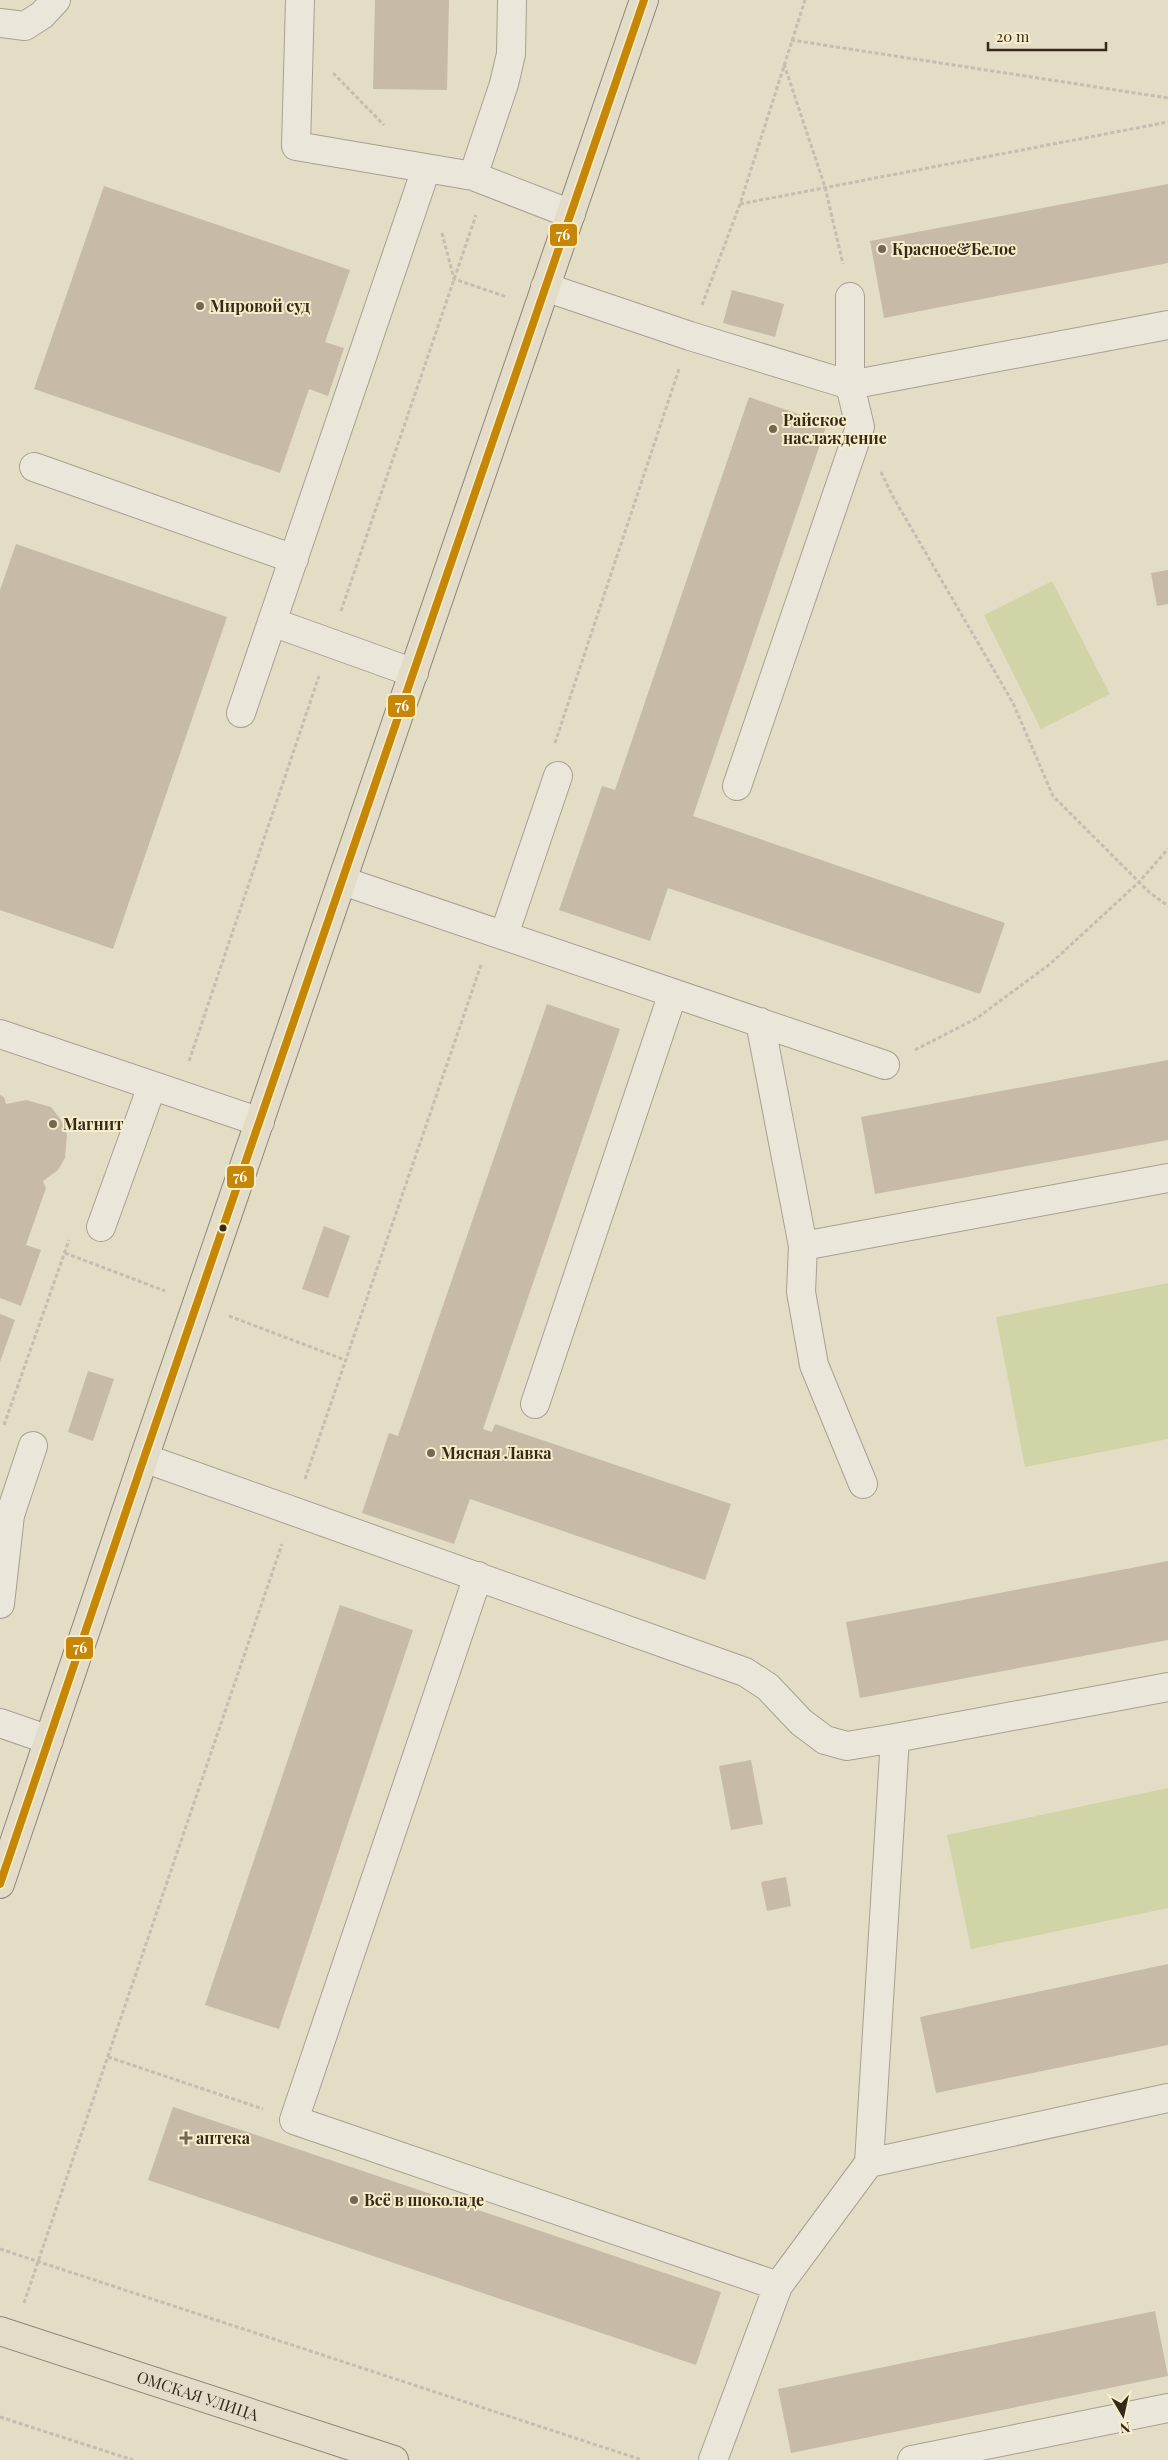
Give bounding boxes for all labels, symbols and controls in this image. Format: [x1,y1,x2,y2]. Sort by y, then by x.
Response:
scale bar [988,20,1106,52]
text: 20 m [996,26,1030,46]
line badge: 76 [549,223,578,247]
text: 76 [556,225,570,244]
place label: Красное&Белое [892,238,1016,259]
marker: Красное&Белое [876,243,888,255]
place label: Мировой суд [210,295,310,316]
marker: Мировой суд [194,300,206,312]
place label: Райское наслаждение [783,409,887,448]
marker: Райское наслаждение [767,423,779,435]
line badge: 76 [387,694,416,718]
text: 76 [395,696,409,715]
place label: Магнит [63,1113,124,1134]
marker: Магнит [47,1118,59,1130]
line badge: 76 [226,1165,255,1189]
text: 76 [233,1167,247,1186]
unlabelled marker [218,1223,228,1233]
place label: Мясная Лавка [441,1442,552,1463]
marker: Мясная Лавка [425,1447,437,1459]
line badge: 76 [65,1636,94,1660]
text: 76 [73,1638,87,1657]
place label: аптека [196,2127,251,2148]
marker: аптека [180,2132,192,2144]
place label: Всё в шоколаде [364,2189,484,2210]
marker: Всё в шоколаде [348,2194,360,2206]
street label: ОМСКАЯ УЛИЦА [134,2366,262,2425]
north arrow [1098,2390,1148,2440]
text: N [1119,2418,1132,2439]

